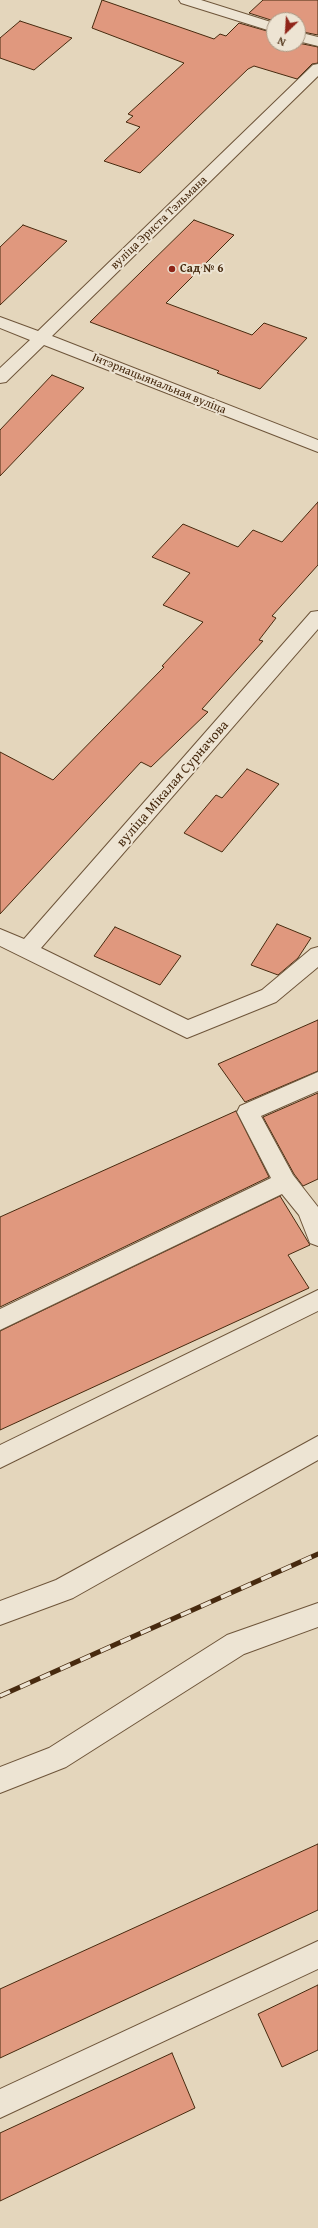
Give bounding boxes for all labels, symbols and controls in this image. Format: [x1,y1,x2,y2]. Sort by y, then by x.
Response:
north arrow [266,12,306,52]
text: N [275,33,288,51]
street label: вуліца Эрнста Тэльмана [108,173,210,273]
place label: Сад № 6 [180,262,224,276]
marker: Сад № 6 [167,264,177,274]
street label: Інтэрнацыянальная вуліца [90,350,228,418]
street label: вуліца Мікалая Сурначова [114,717,232,851]

